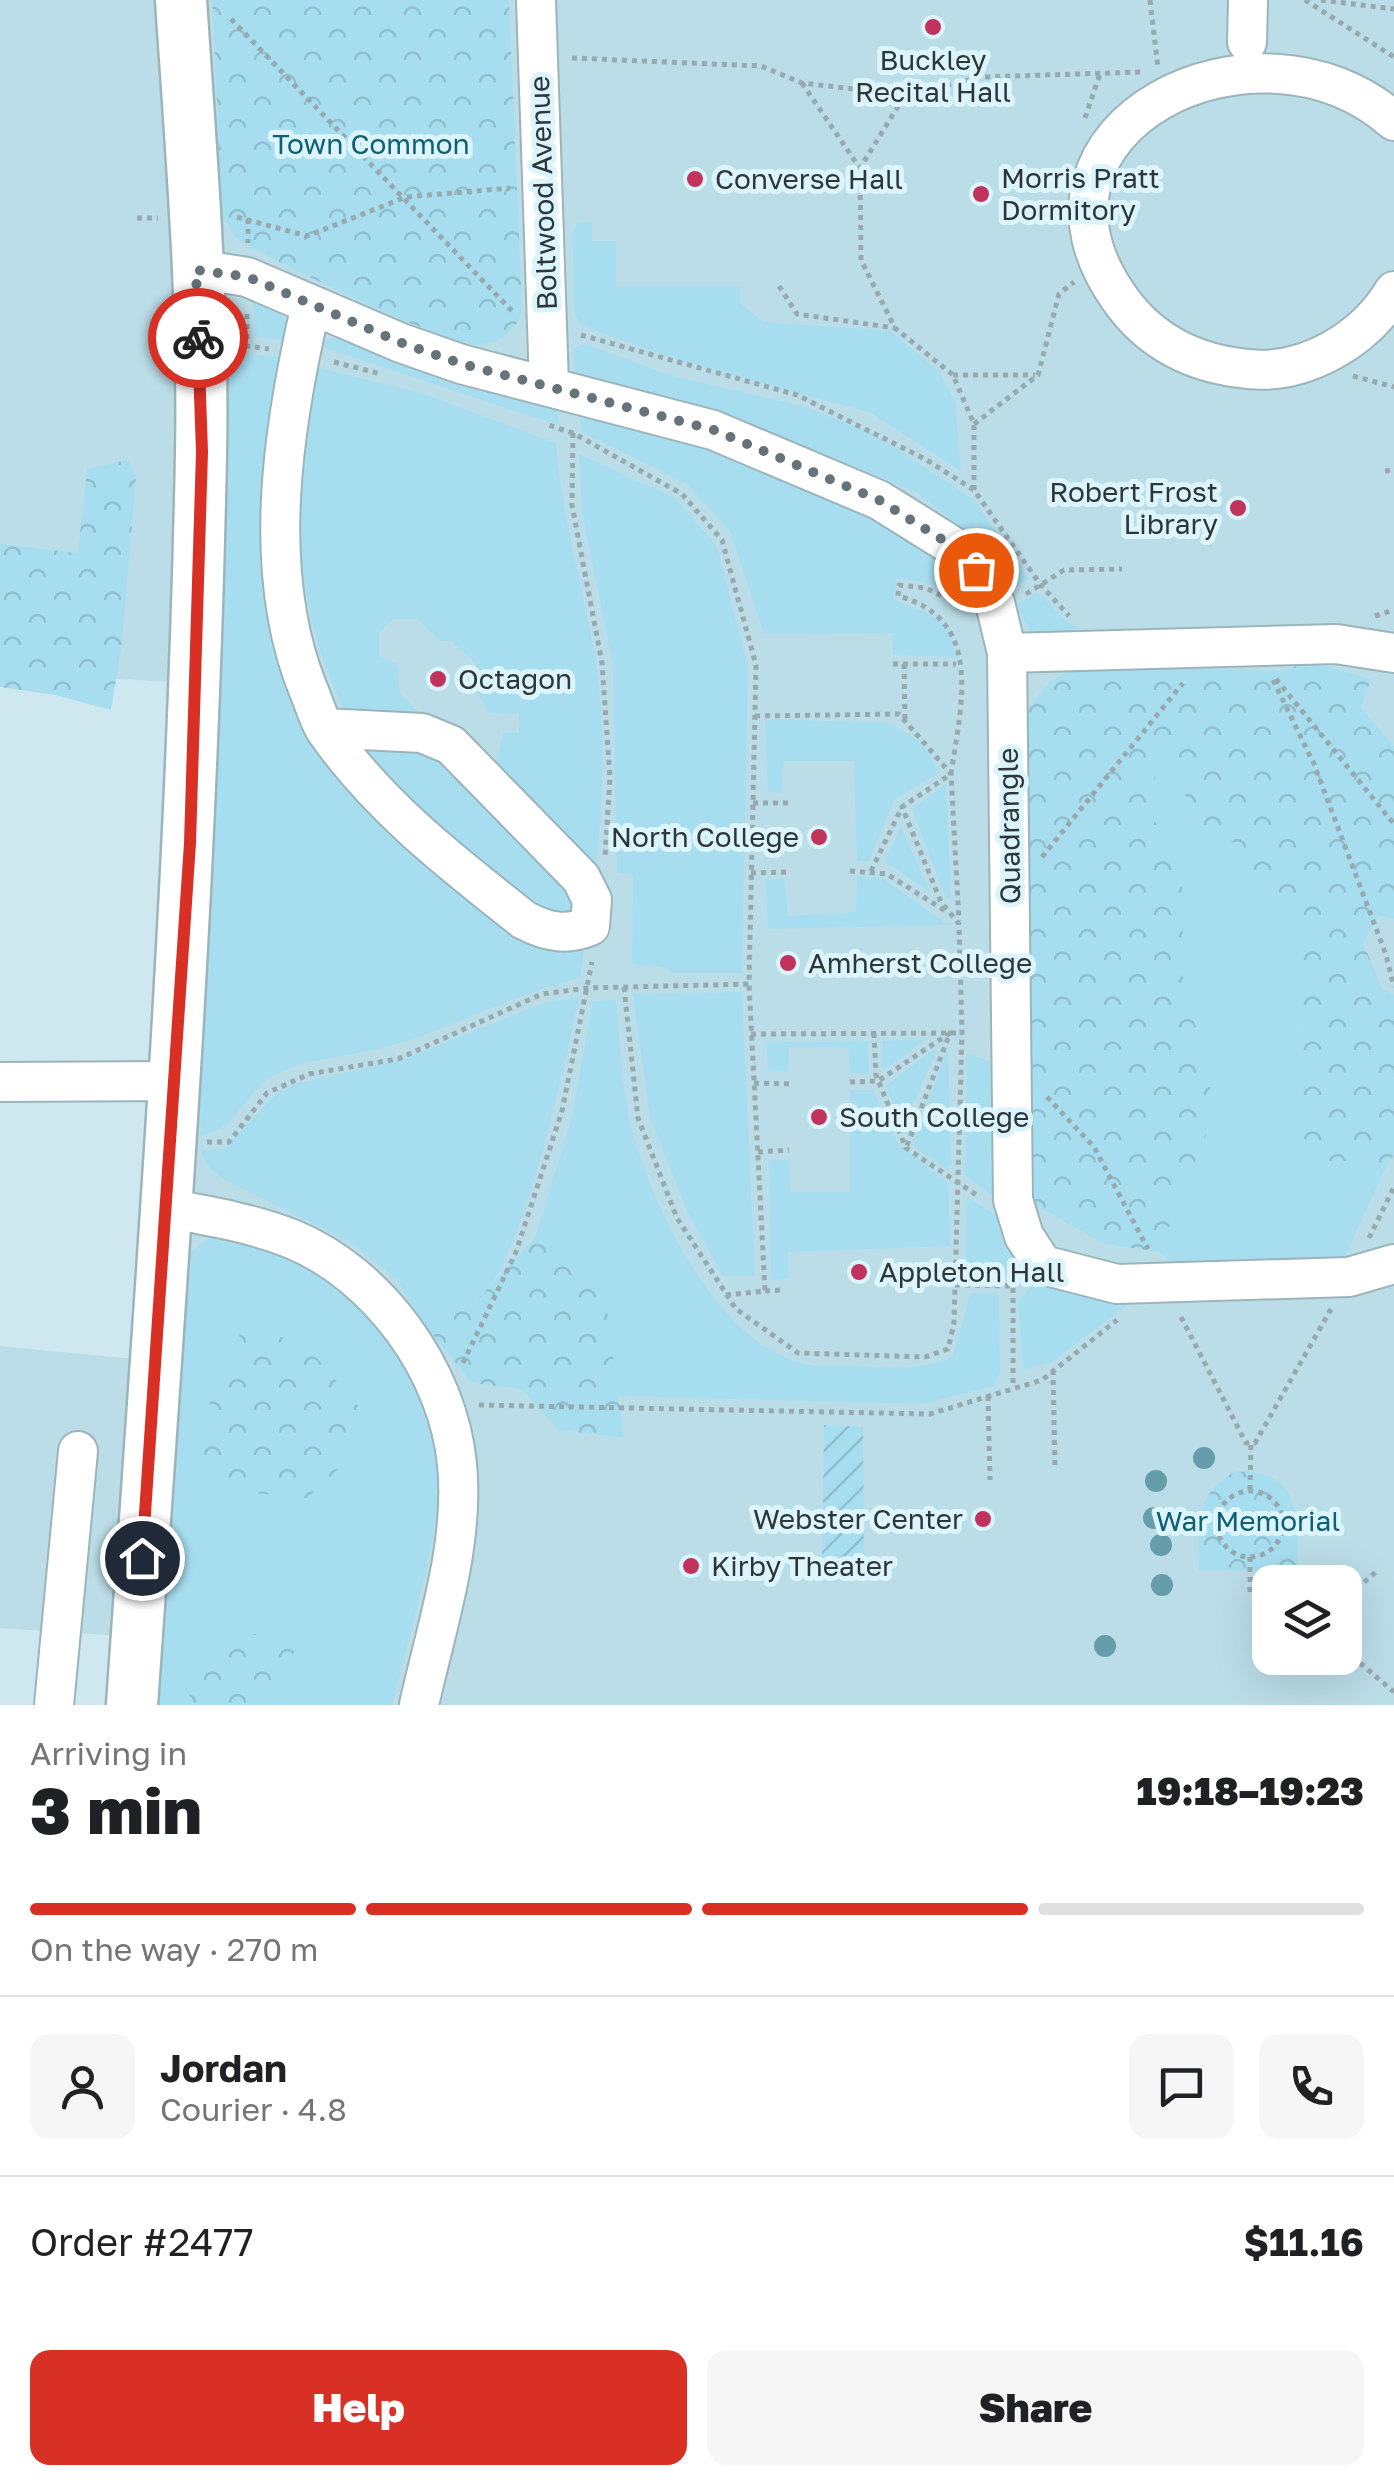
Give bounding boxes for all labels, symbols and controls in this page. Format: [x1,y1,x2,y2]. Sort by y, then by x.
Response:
marker: Buckley Recital Hall [922,16,944,38]
place label: Buckley Recital Hall [855,43,1011,108]
street label: Boltwood Avenue [522,75,563,311]
park label: Town Common [272,127,470,160]
place label: Morris Pratt Dormitory [1001,161,1160,226]
place label: Converse Hall [715,162,903,195]
marker: Converse Hall [684,168,706,190]
marker: Morris Pratt Dormitory [970,183,992,205]
courier [148,288,248,388]
icon: bike [171,311,226,366]
place label: Robert Frost Library [1049,475,1218,540]
marker: Robert Frost Library [1227,497,1249,519]
pin [934,528,1019,613]
icon: bag [949,543,1004,598]
place label: Octagon [458,662,572,695]
marker: Octagon [427,668,449,690]
street label: Quadrangle [991,747,1026,905]
place label: North College [611,820,799,853]
marker: North College [808,826,830,848]
place label: Amherst College [808,946,1032,979]
marker: Amherst College [777,952,799,974]
place label: South College [839,1100,1029,1133]
marker: South College [808,1106,830,1128]
place label: Appleton Hall [879,1255,1064,1288]
marker: Appleton Hall [848,1261,870,1283]
place label: Webster Center [753,1502,963,1535]
park label: War Memorial [1156,1504,1340,1537]
marker: Webster Center [972,1508,994,1530]
pin [100,1516,185,1601]
icon: home [115,1531,170,1586]
place label: Kirby Theater [711,1549,893,1582]
marker: Kirby Theater [680,1555,702,1577]
map controls [1252,1565,1362,1675]
button: layers [1252,1565,1362,1675]
text: Arriving in [30,1734,187,1772]
text: 19:18–19:23 [1137,1768,1364,1813]
text: 3 min [30,1770,202,1848]
text: On the way · 270 m [30,1930,318,1968]
button: person [30,2034,135,2139]
button: chat [1129,2034,1234,2139]
button: phone [1259,2034,1364,2139]
text: Jordan [160,2045,287,2090]
text: Courier · 4.8 [160,2090,347,2128]
text: Order #2477 [30,2219,254,2264]
text: $11.16 [1244,2219,1364,2264]
button: Help [30,2350,687,2465]
button: Share [707,2350,1364,2465]

